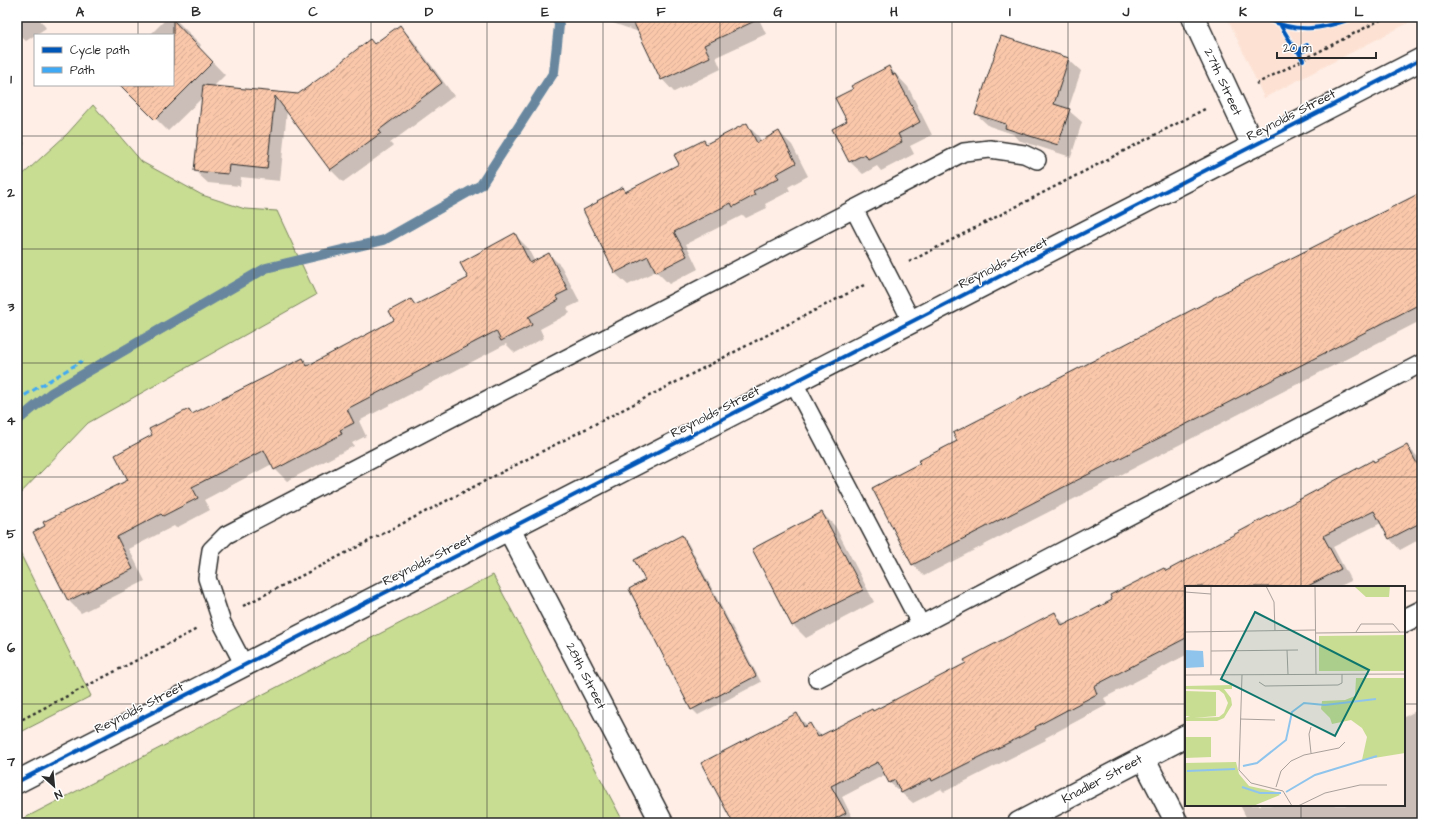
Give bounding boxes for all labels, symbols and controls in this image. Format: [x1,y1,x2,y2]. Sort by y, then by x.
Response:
text: A [76,3,85,21]
text: B [191,3,201,21]
text: C [308,3,318,21]
text: D [425,3,434,21]
text: E [541,3,549,21]
text: F [656,3,666,21]
text: G [773,3,783,21]
text: H [890,3,898,21]
text: I [1009,3,1011,21]
text: J [1122,3,1130,21]
text: K [1239,3,1247,21]
text: L [1354,3,1364,21]
legend [34,34,174,86]
scale bar [1277,34,1376,60]
text: 20 m [1283,40,1312,57]
text: Cycle path [70,42,129,60]
street label: 27th Street [1200,45,1247,119]
text: Path [70,62,95,79]
text: 1 [10,70,12,88]
street label: Reynolds Street [1243,84,1340,146]
text: 2 [6,184,15,202]
street label: Reynolds Street [955,232,1052,294]
text: 3 [7,298,15,316]
street label: Reynolds Street [667,381,764,443]
text: 4 [7,412,16,430]
text: 5 [6,525,16,543]
street label: Reynolds Street [379,529,476,591]
inset map [1185,586,1405,806]
text: 6 [7,639,16,657]
street label: 28th Street [561,639,611,713]
street label: Reynolds Street [91,677,188,739]
street label: Knadler Street [1058,750,1146,808]
text: 7 [6,753,16,771]
north arrow [34,766,74,806]
text: N [52,786,65,803]

